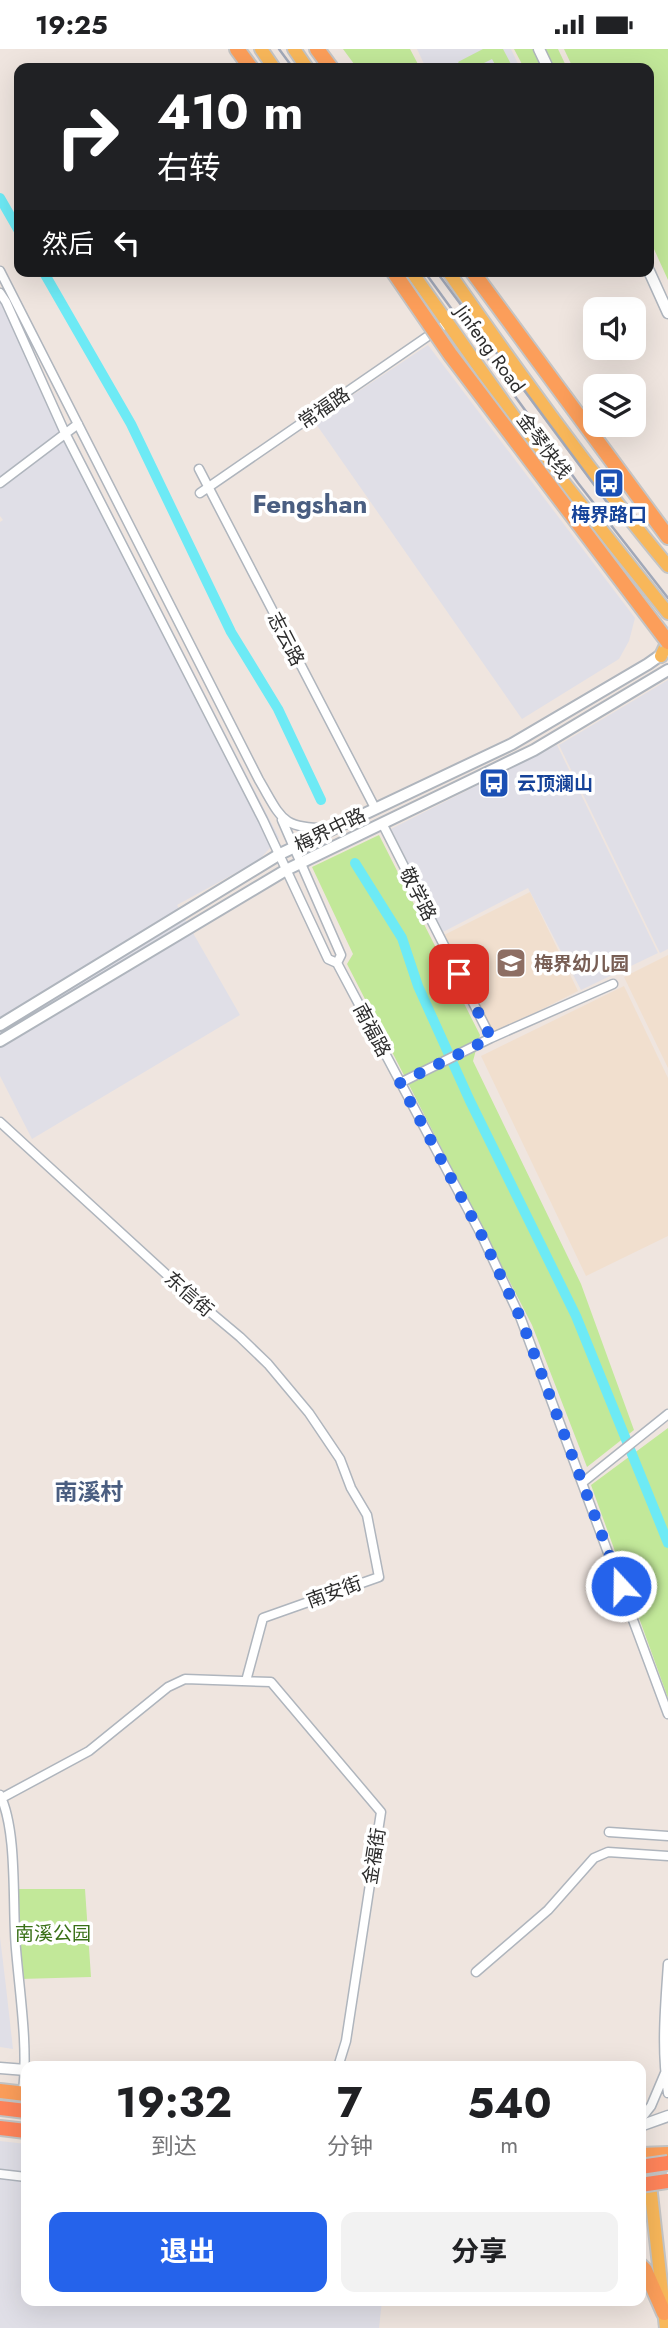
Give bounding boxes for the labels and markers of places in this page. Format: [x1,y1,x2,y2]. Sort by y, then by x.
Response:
bus stop icon: 梅界路口 [592,466,626,500]
place label: 梅界路口 [571,501,647,528]
bus stop icon: 云顶澜山 [477,766,511,800]
place label: 云顶澜山 [517,770,593,797]
pin [429,944,489,1004]
school or university icon: 梅界幼儿园 [494,946,528,980]
place label: 梅界幼儿园 [534,950,629,977]

